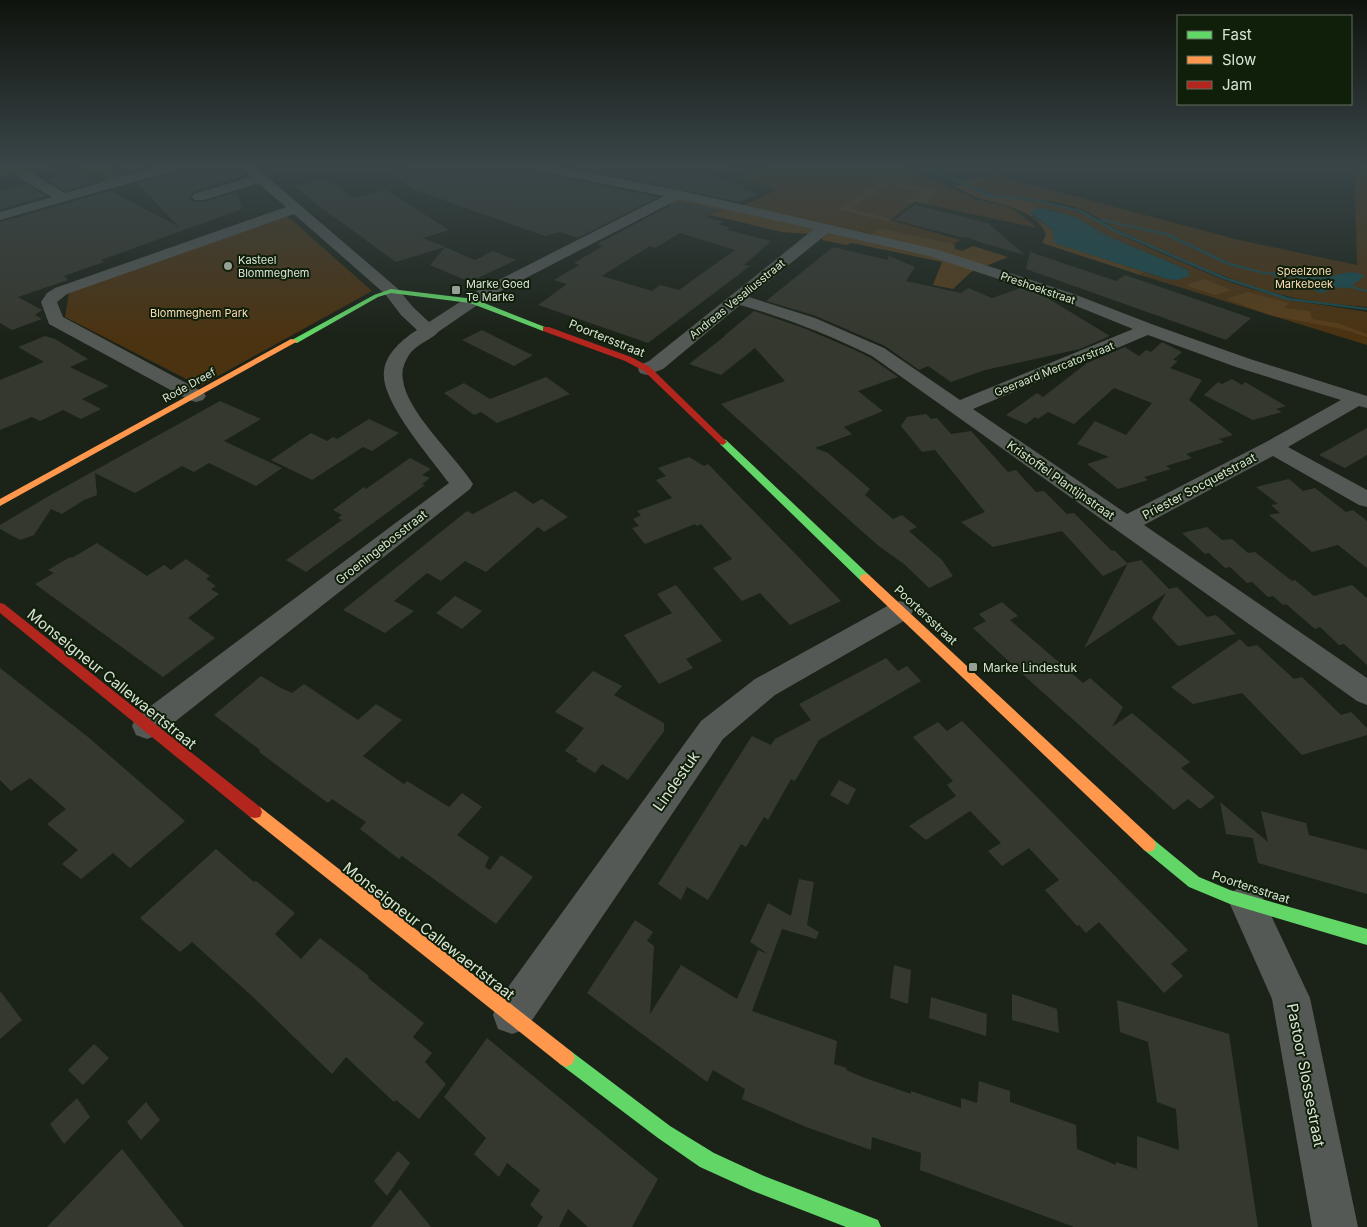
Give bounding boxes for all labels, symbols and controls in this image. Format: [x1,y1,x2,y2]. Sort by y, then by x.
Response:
legend [1177,15,1352,105]
text: Fast [1222,25,1252,44]
text: Slow [1222,50,1256,69]
text: Jam [1222,75,1252,94]
place label: Kasteel Blommeghem [238,253,309,280]
street label: Andreas Vesaliusstraat [686,256,788,342]
marker: Kasteel Blommeghem [222,260,234,272]
park label: Speelzone Markebeek [1275,264,1333,291]
street label: Preshoekstraat [999,269,1078,307]
place label: Marke Goed Te Marke [466,277,530,304]
marker: Marke Goed Te Marke [450,284,462,296]
park label: Blommeghem Park [150,306,248,320]
street label: Poortersstraat [567,316,647,360]
street label: Geeraard Mercatorstraat [992,338,1116,399]
street label: Rode Dreef [160,365,218,405]
street label: Kristoffel Plantijnstraat [1004,437,1118,523]
street label: Priester Socquetstraat [1140,450,1258,522]
street label: Groeningebosstraat [332,507,430,587]
street label: Poortersstraat [891,582,961,648]
street label: Monseigneur Callewaertstraat [23,605,201,753]
place label: Marke Lindestuk [983,660,1077,675]
marker: Marke Lindestuk [967,661,979,673]
street label: Lindestuk [648,747,704,815]
street label: Monseigneur Callewaertstraat [339,858,519,1004]
street label: Poortersstraat [1210,867,1292,907]
street label: Pastoor Slossestraat [1283,1002,1329,1148]

